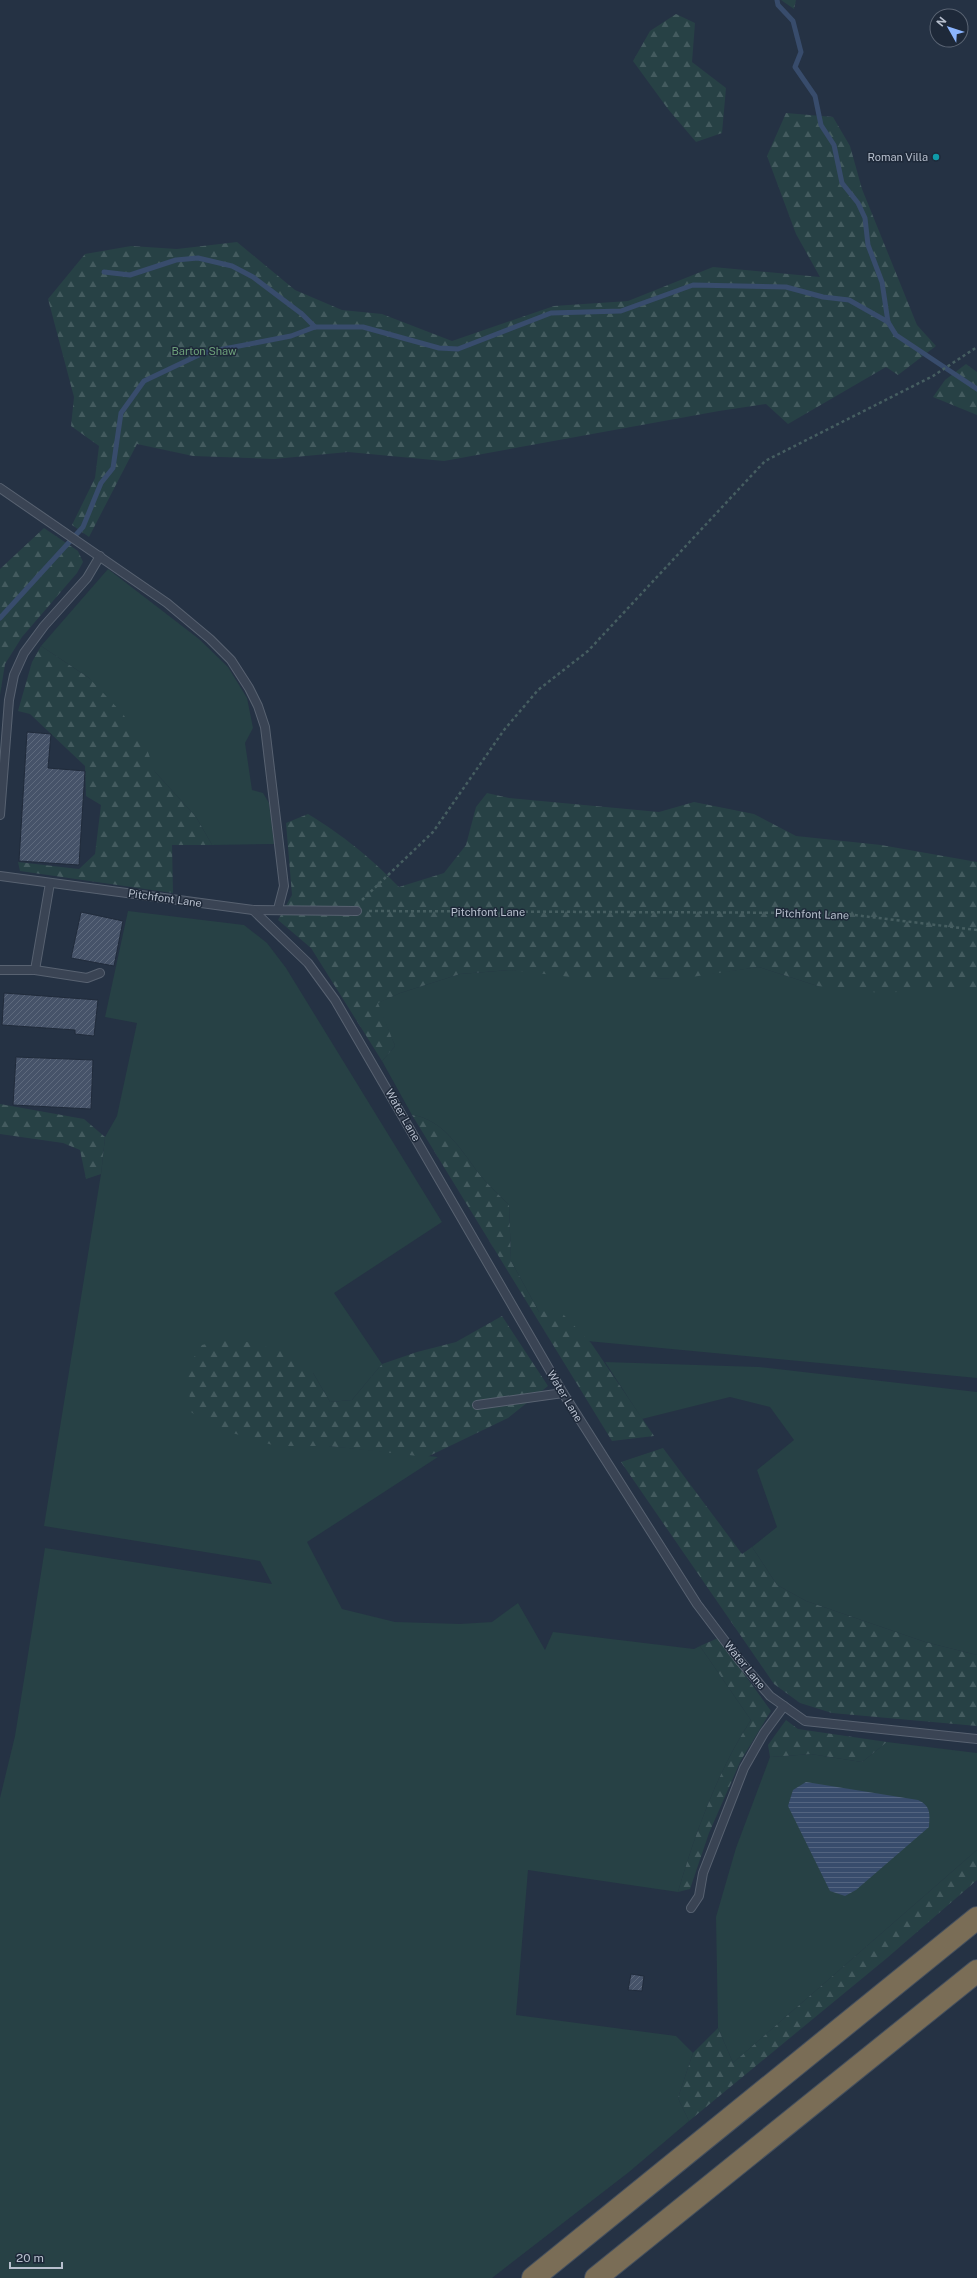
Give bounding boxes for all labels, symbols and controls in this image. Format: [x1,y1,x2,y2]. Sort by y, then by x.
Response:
north arrow [929,8,969,48]
text: N [934,15,949,29]
place label: Roman Villa [867,151,928,163]
marker: Roman Villa [931,152,941,162]
park label: Barton Shaw [171,345,237,357]
street label: Pitchfont Lane [127,887,203,909]
street label: Pitchfont Lane [451,906,525,918]
street label: Pitchfont Lane [775,907,849,921]
street label: Water Lane [383,1087,423,1143]
street label: Water Lane [545,1368,585,1424]
street label: Water Lane [722,1639,768,1691]
scale bar [10,2244,62,2270]
text: 20 m [16,2251,44,2265]

